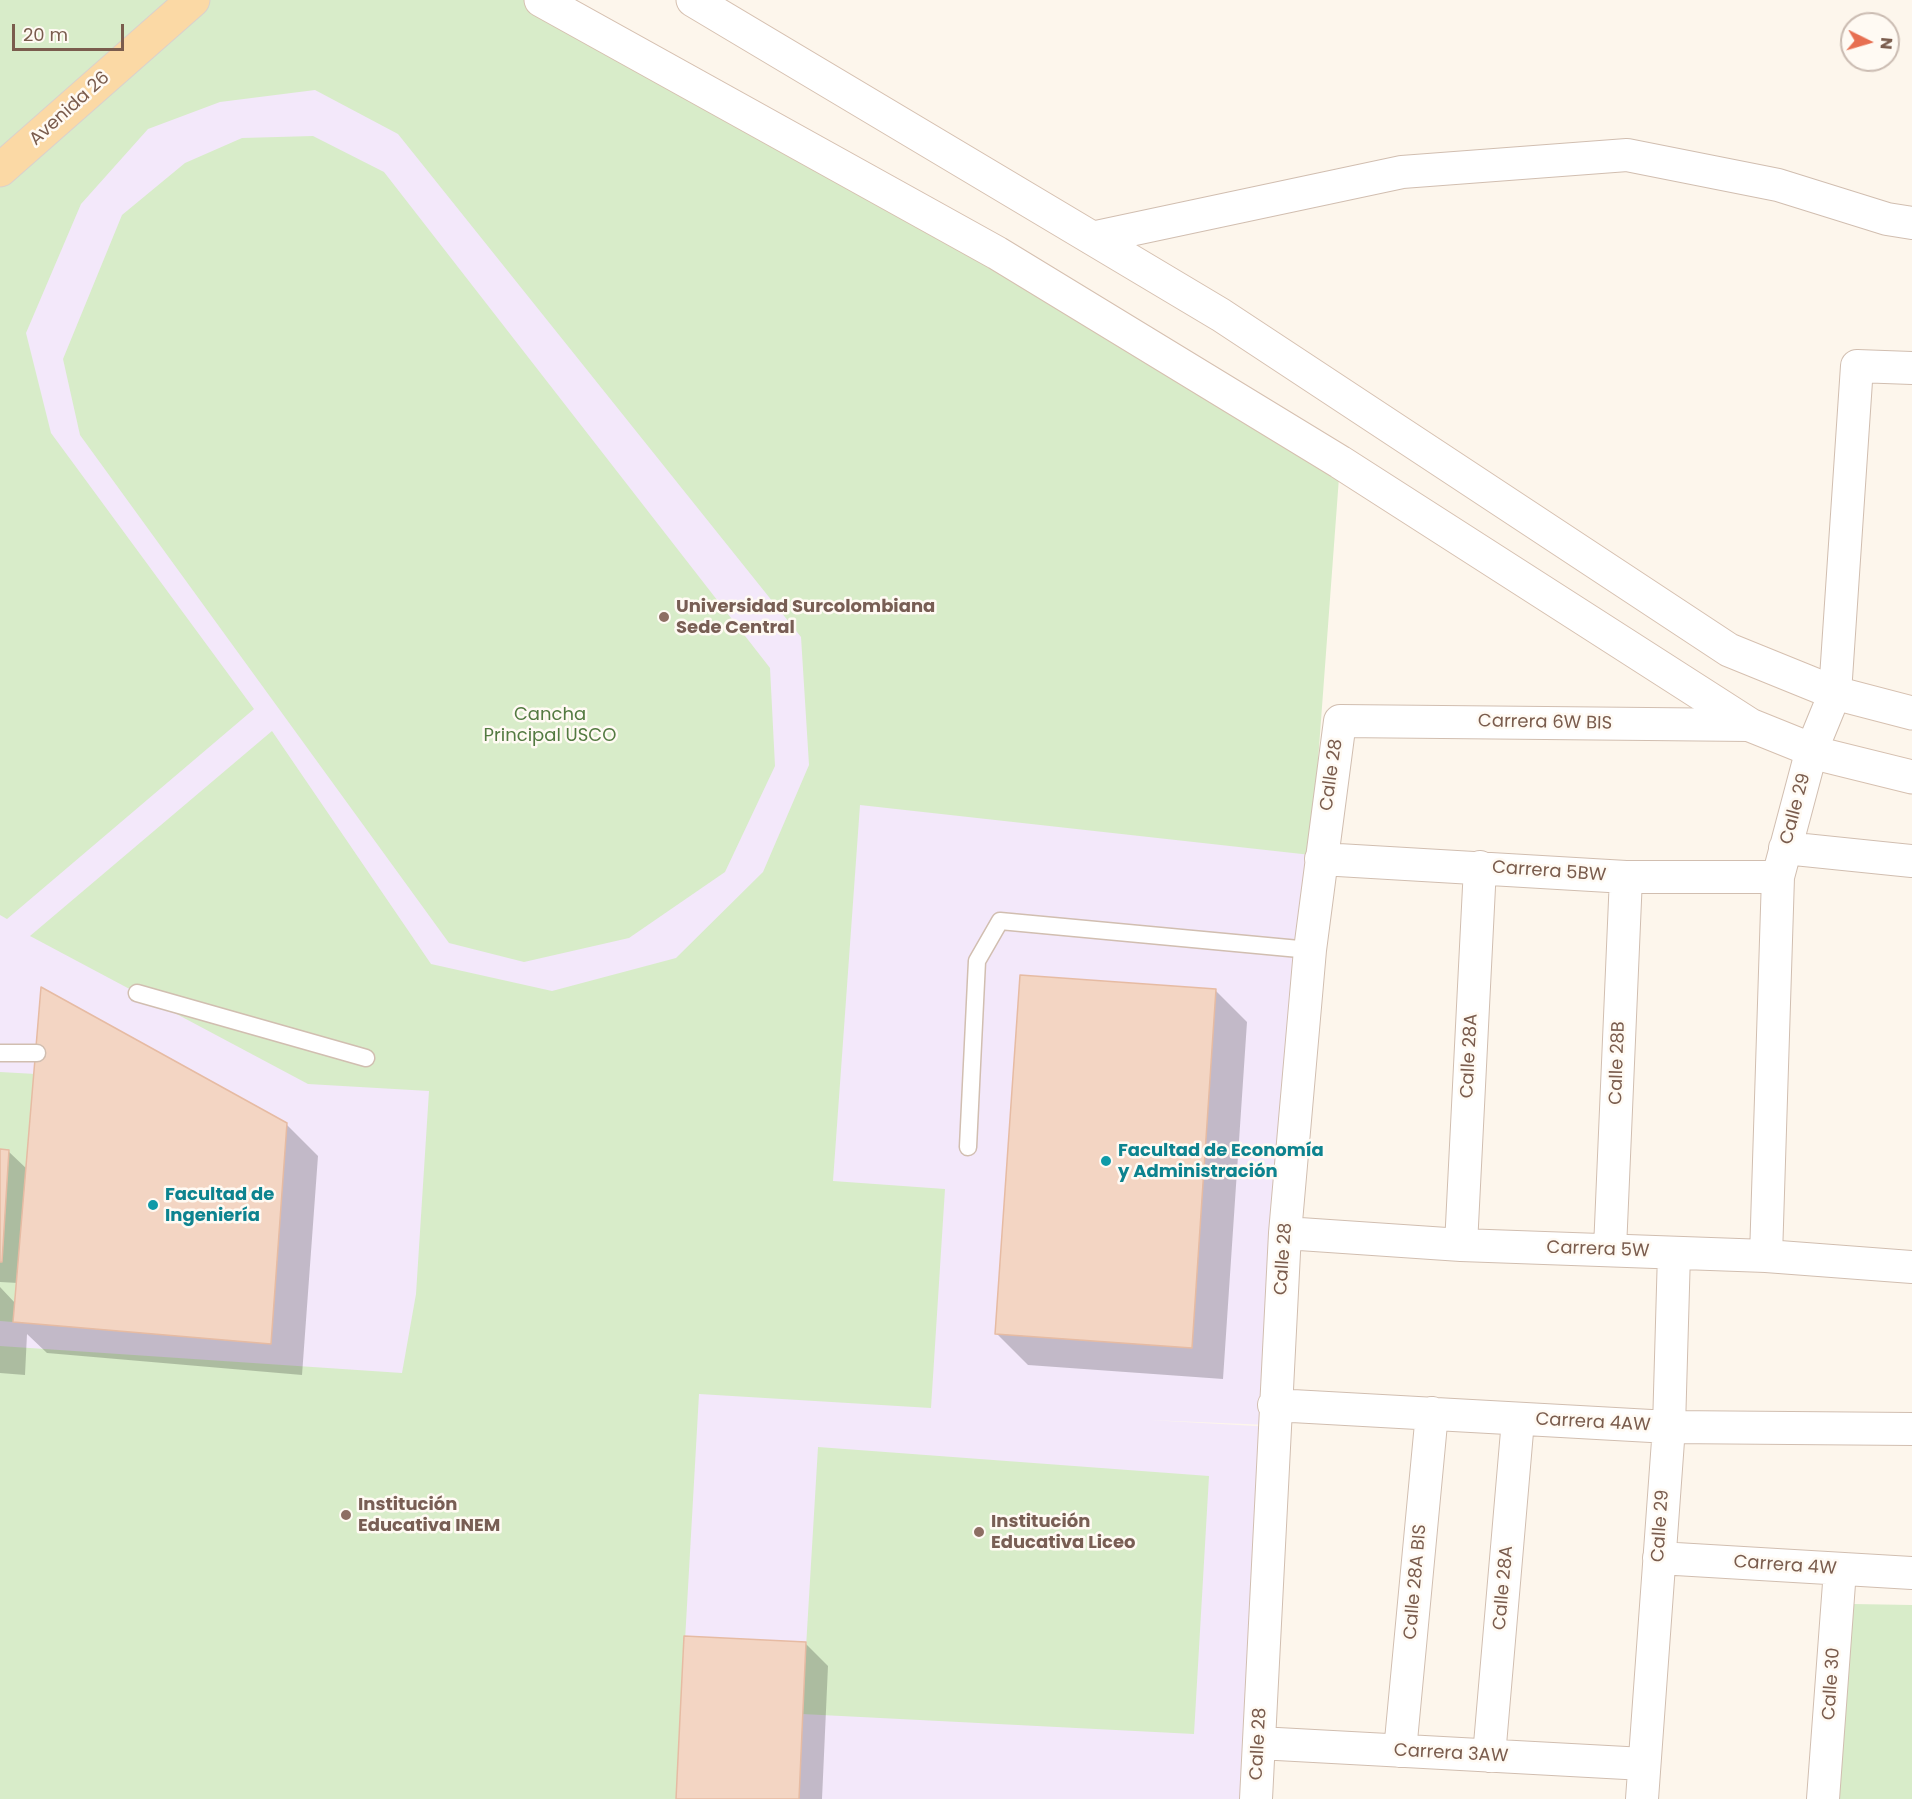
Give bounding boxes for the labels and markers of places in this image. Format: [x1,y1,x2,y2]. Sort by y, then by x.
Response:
place label: Universidad Surcolombiana Sede Central [676,596,935,638]
marker: Universidad Surcolombiana Sede Central [657,610,671,624]
place label: Facultad de Economía y Administración [1118,1140,1324,1182]
marker: Facultad de Economía y Administración [1099,1154,1113,1168]
place label: Facultad de Ingeniería [165,1184,274,1226]
marker: Facultad de Ingeniería [146,1198,160,1212]
place label: Institución Educativa INEM [358,1494,500,1537]
marker: Institución Educativa INEM [339,1508,353,1522]
place label: Institución Educativa Liceo [991,1511,1135,1553]
marker: Institución Educativa Liceo [972,1525,986,1539]

